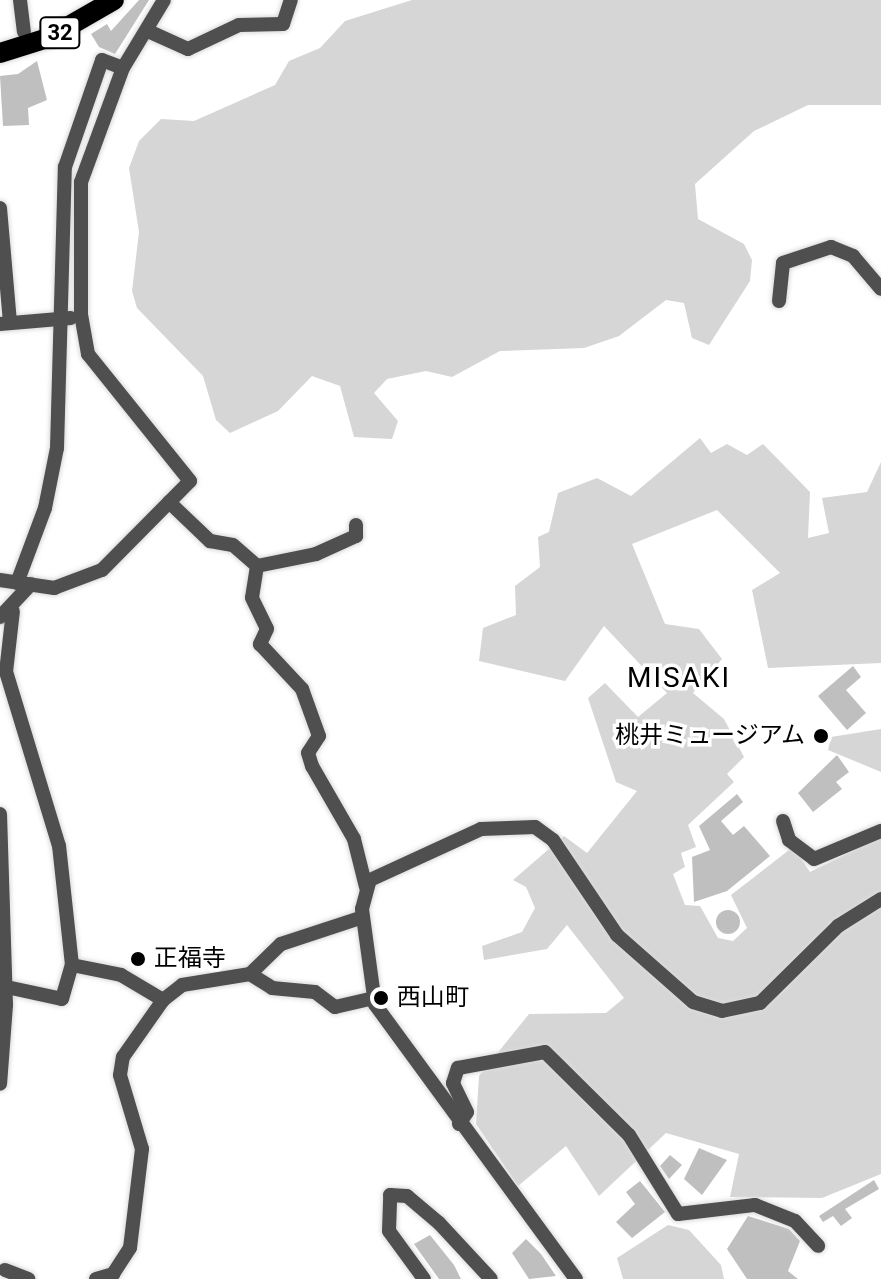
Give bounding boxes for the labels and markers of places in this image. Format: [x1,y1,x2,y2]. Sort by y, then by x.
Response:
place label: 桃井ミュージアム [613,722,805,750]
marker: 桃井ミュージアム [812,727,830,745]
place label: 正福寺 [154,945,226,973]
marker: 正福寺 [129,950,147,968]
place label: 西山町 [397,984,469,1012]
marker: 西山町 [372,989,390,1007]

